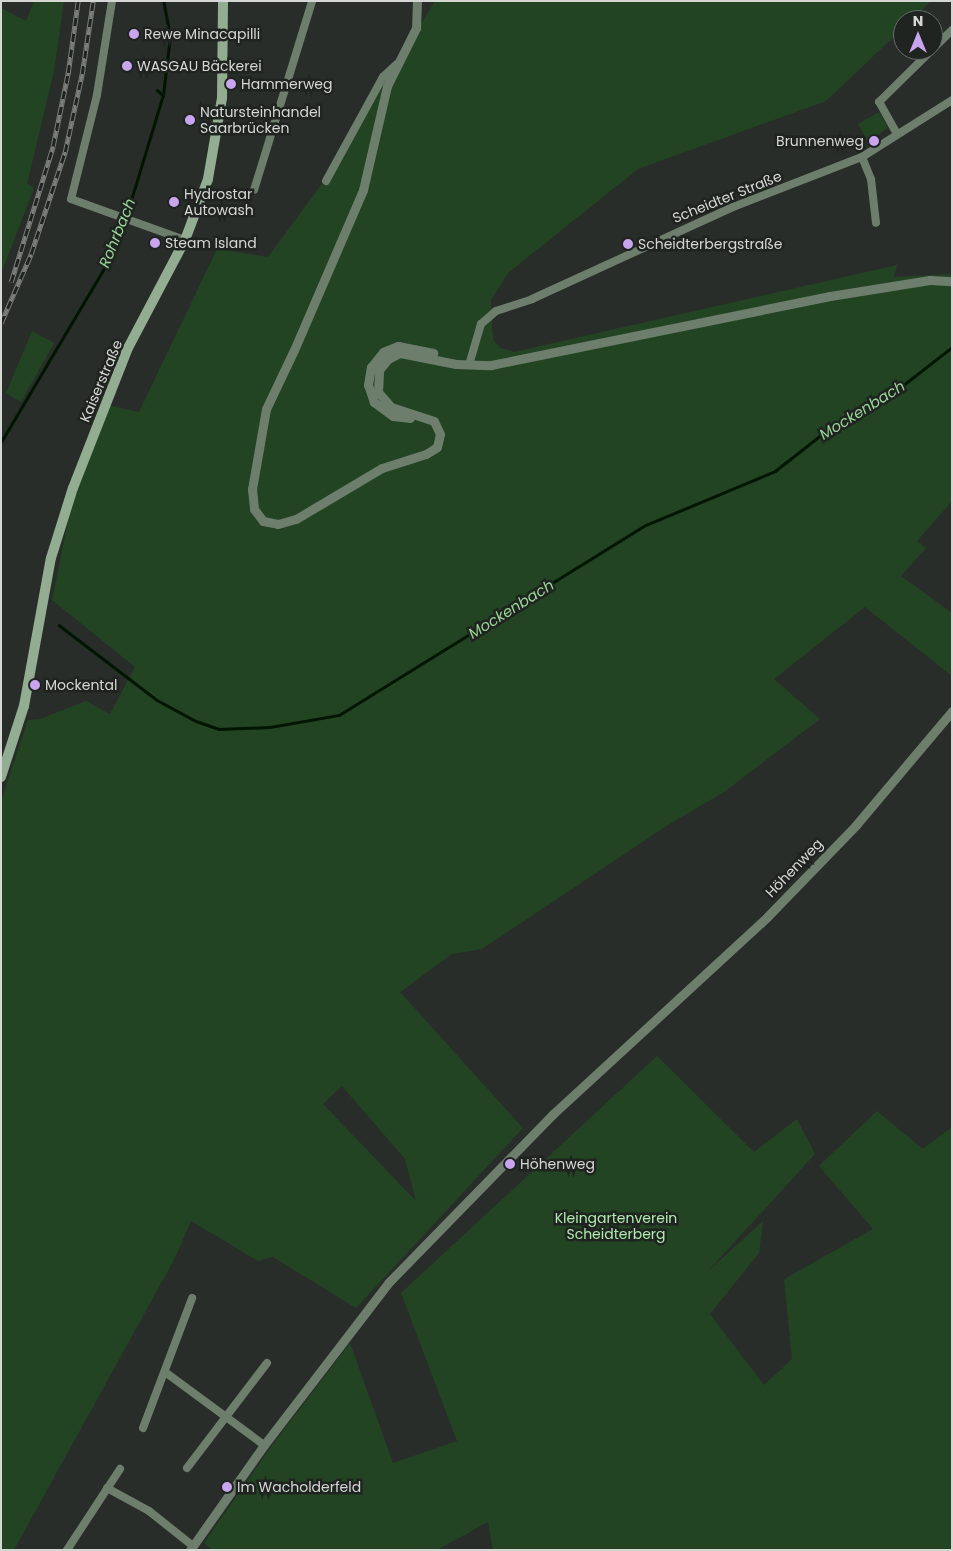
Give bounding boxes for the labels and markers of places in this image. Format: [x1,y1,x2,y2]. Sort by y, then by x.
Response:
place label: Rewe Minacapilli [144,26,260,42]
marker: Rewe Minacapilli [128,28,140,40]
place label: WASGAU Bäckerei [137,58,262,74]
marker: WASGAU Bäckerei [121,60,133,72]
place label: Hammerweg [241,76,333,92]
marker: Hammerweg [225,78,237,90]
place label: Natursteinhandel Saarbrücken [200,104,321,136]
marker: Natursteinhandel Saarbrücken [184,114,196,126]
place label: Brunnenweg [776,133,864,149]
marker: Brunnenweg [868,135,880,147]
place label: Hydrostar Autowash [184,186,254,218]
marker: Hydrostar Autowash [168,196,180,208]
place label: Steam Island [165,235,257,251]
place label: Scheidterbergstraße [638,236,782,252]
marker: Steam Island [149,237,161,249]
marker: Scheidterbergstraße [622,238,634,250]
place label: Mockental [45,677,117,693]
marker: Mockental [29,679,41,691]
place label: Höhenweg [520,1156,595,1172]
marker: Höhenweg [504,1158,516,1170]
place label: Im Wacholderfeld [237,1479,361,1495]
marker: Im Wacholderfeld [221,1481,233,1493]

